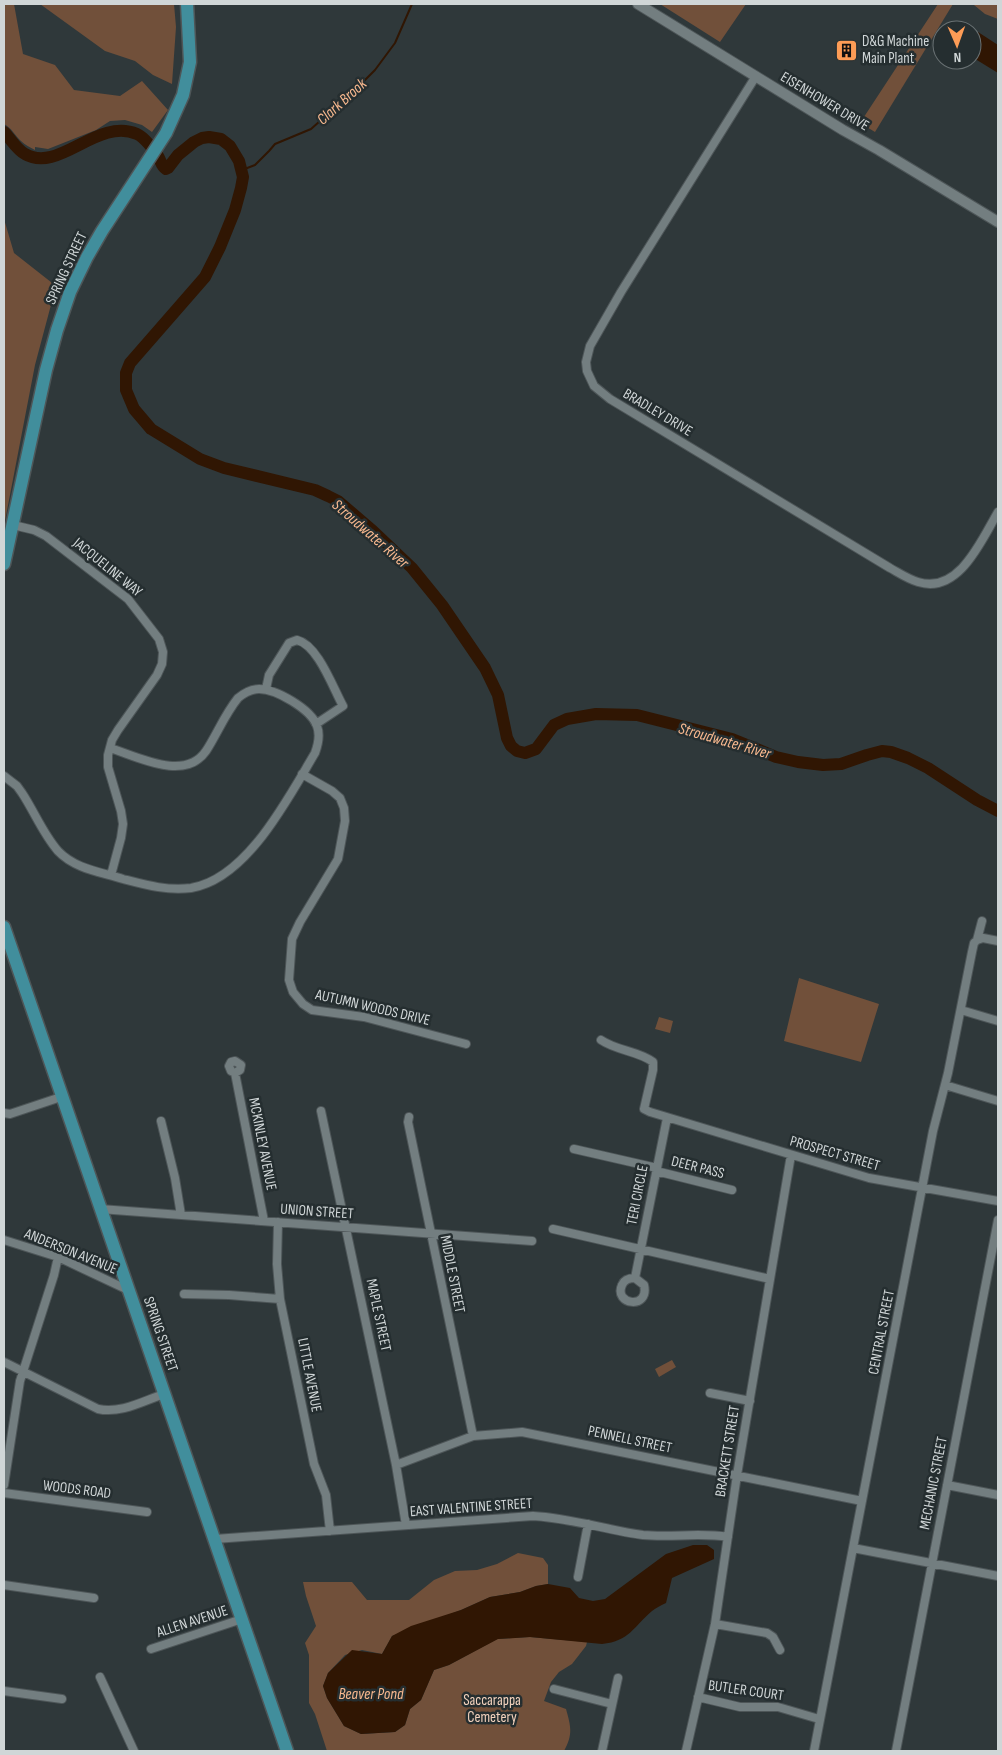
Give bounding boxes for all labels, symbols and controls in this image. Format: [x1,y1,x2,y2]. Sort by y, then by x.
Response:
north arrow [932,20,982,70]
place label: D&G Machine Main Plant [862,32,929,68]
building icon: D&G Machine Main Plant [834,38,858,62]
text: N [953,49,961,66]
street label: EISENHOWER DRIVE [777,68,872,135]
water label: Clark Brook [313,74,371,129]
street label: SPRING STREET [41,229,92,308]
street label: BRADLEY DRIVE [619,384,696,441]
water label: Stroudwater River [328,496,413,573]
street label: JACQUELINE WAY [68,533,147,602]
water label: Stroudwater River [676,719,773,764]
street label: AUTUMN WOODS DRIVE [313,985,432,1030]
street label: MCKINLEY AVENUE [244,1096,281,1192]
street label: PROSPECT STREET [788,1132,882,1175]
street label: DEER PASS [669,1152,726,1183]
street label: TERI CIRCLE [622,1163,653,1227]
street label: UNION STREET [280,1199,354,1224]
street label: ANDERSON AVENUE [21,1224,120,1279]
street label: MIDDLE STREET [436,1234,469,1314]
street label: MAPLE STREET [362,1277,395,1353]
street label: CENTRAL STREET [864,1288,899,1376]
street label: SPRING STREET [139,1294,182,1374]
street label: LITTLE AVENUE [293,1336,326,1414]
street label: BRACKETT STREET [711,1404,744,1498]
street label: PENNELL STREET [586,1421,674,1458]
street label: MECHANIC STREET [915,1435,952,1531]
street label: WOODS ROAD [42,1476,112,1503]
street label: EAST VALENTINE STREET [409,1494,533,1521]
street label: ALLEN AVENUE [153,1601,230,1642]
street label: BUTLER COURT [707,1676,785,1705]
water label: Beaver Pond [338,1685,404,1704]
park label: Saccarappa Cemetery [463,1691,521,1727]

